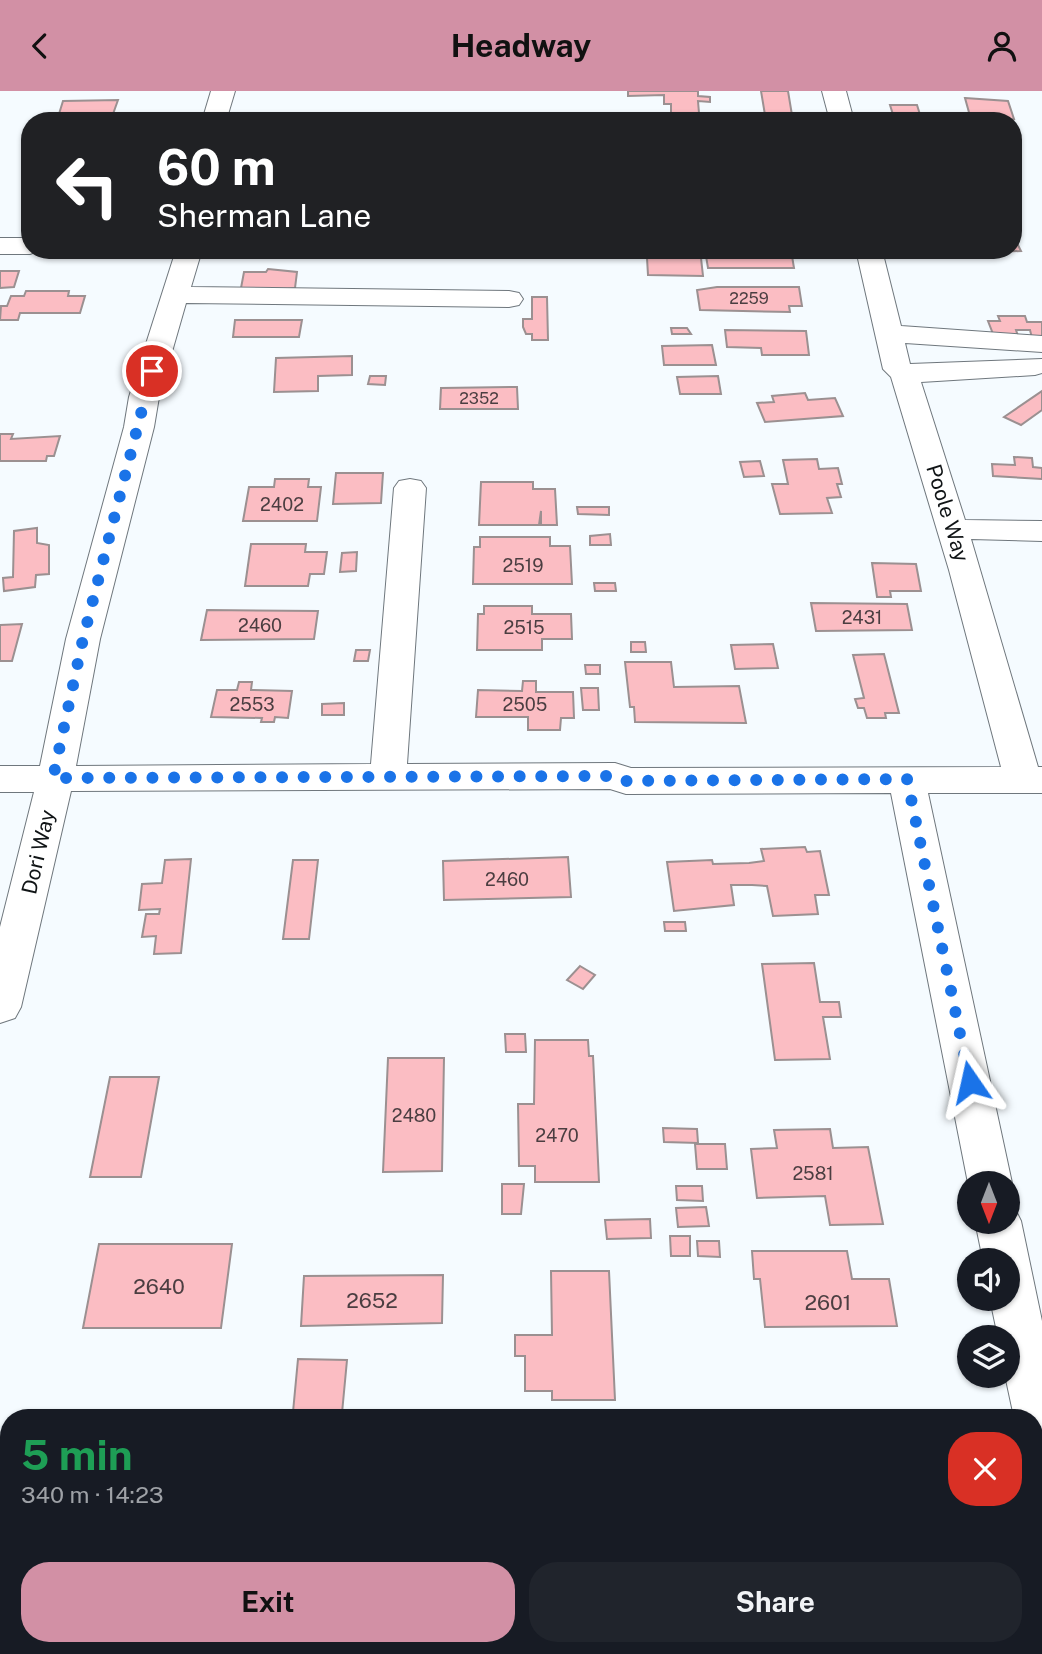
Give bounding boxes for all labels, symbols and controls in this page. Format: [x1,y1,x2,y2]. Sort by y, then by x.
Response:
icon: back [21,27,59,65]
text: Headway [451,27,591,64]
icon: person [983,27,1021,65]
text: 60 m [157,138,276,196]
icon: left [42,140,133,231]
text: Sherman Lane [157,197,371,234]
house number: 2259 [729,289,769,308]
pin [122,341,182,401]
icon: arrive [133,352,171,390]
house number: 2352 [459,389,499,408]
street label: Poole Way [921,461,975,565]
house number: 2402 [260,494,304,515]
house number: 2519 [503,555,543,576]
house number: 2431 [842,607,882,628]
house number: 2460 [238,615,282,636]
house number: 2515 [503,617,545,638]
house number: 2553 [229,694,275,715]
house number: 2505 [503,694,547,715]
street label: Dori Way [16,807,60,897]
house number: 2460 [485,869,529,890]
position arrow [933,1045,1007,1119]
house number: 2480 [392,1105,436,1126]
house number: 2470 [535,1125,579,1146]
house number: 2581 [792,1163,834,1184]
north arrow [957,1171,1020,1234]
map controls [957,1171,1020,1388]
button: sound [957,1248,1020,1311]
house number: 2640 [133,1274,185,1299]
house number: 2652 [346,1288,398,1313]
house number: 2601 [805,1290,851,1315]
button: layers [957,1325,1020,1388]
text: 5 min [21,1430,133,1479]
button: close [948,1432,1022,1506]
text: 340 m · 14:23 [21,1481,163,1508]
button: Exit [21,1562,515,1642]
button: Share [529,1562,1022,1642]

